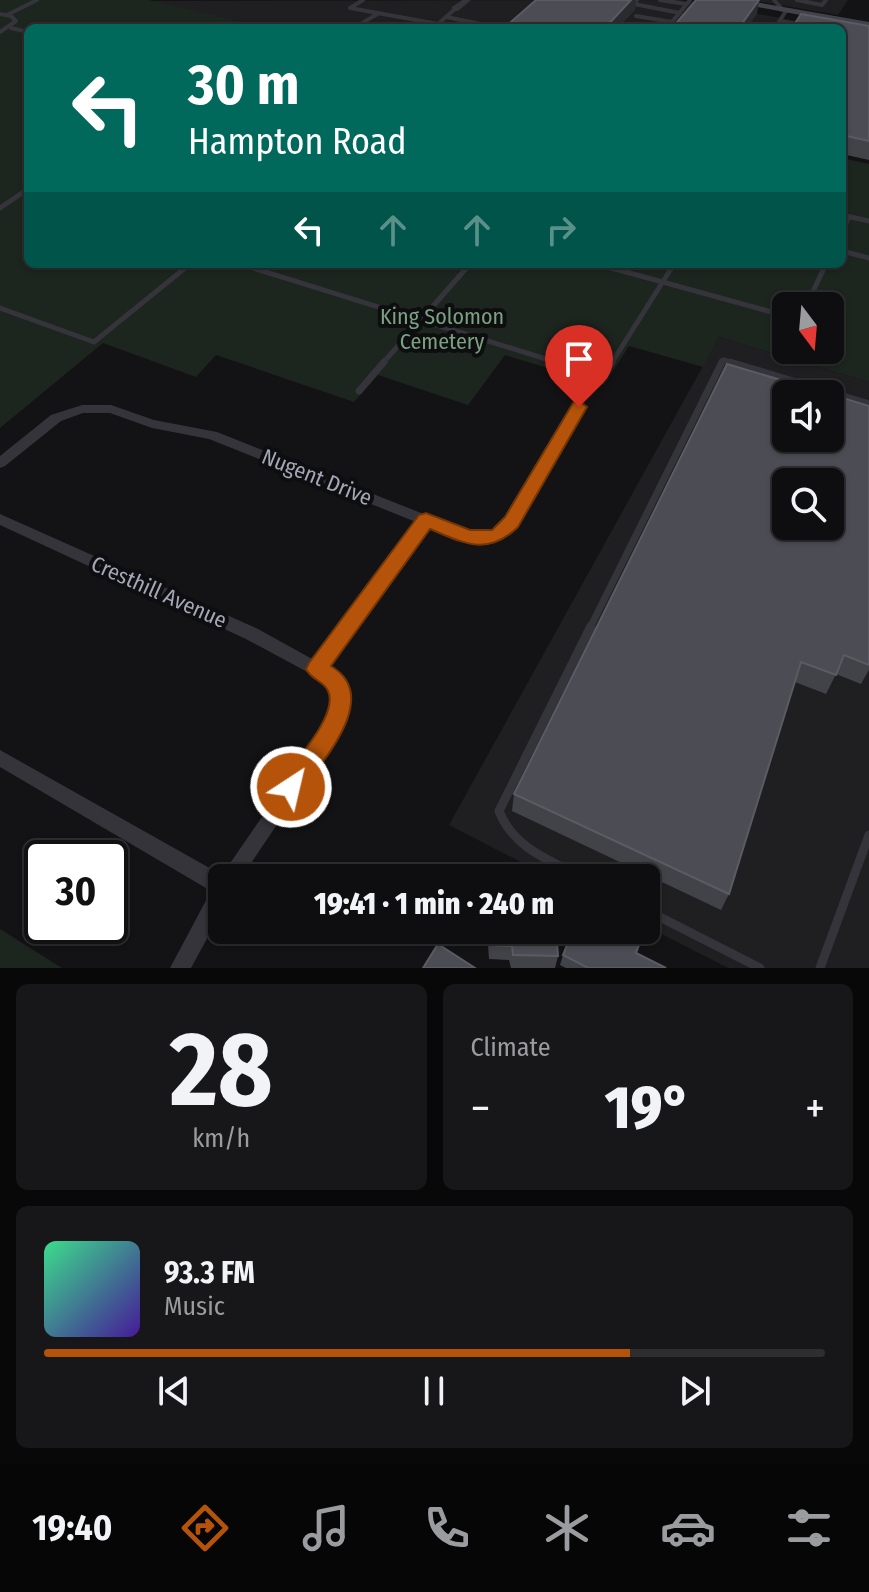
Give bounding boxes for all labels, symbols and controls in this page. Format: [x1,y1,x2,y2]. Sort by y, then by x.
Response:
text: 30 m [188,52,299,119]
icon: left [56,56,160,160]
text: Hampton Road [188,120,407,164]
icon: left [287,208,331,252]
icon: ahead [371,208,415,252]
icon: ahead [455,208,499,252]
icon: right [539,208,583,252]
north arrow [772,292,844,364]
map controls [772,292,844,540]
park label: King Solomon Cemetery [380,303,504,355]
pin [545,325,613,407]
icon: arrive [557,337,601,381]
button: sound [772,380,844,452]
street label: Nugent Drive [258,443,376,511]
button: search [772,468,844,540]
street label: Cresthill Avenue [87,550,231,634]
position arrow [249,745,333,829]
speed limit sign: 30 [24,840,128,944]
text: 19:41 · 1 min · 240 m [314,886,554,922]
text: 28 [170,1008,273,1133]
text: Climate [471,1032,551,1063]
text: 19° [605,1072,691,1144]
text: − [471,1082,490,1135]
text: + [805,1082,825,1135]
text: km/h [192,1123,250,1154]
text: 93.3 FM [164,1255,255,1291]
text: Music [164,1291,225,1322]
icon: previous [152,1369,196,1413]
icon: pause [412,1369,456,1413]
icon: next [673,1369,717,1413]
icon: directions [177,1500,233,1556]
icon: music [298,1500,354,1556]
icon: phone [419,1500,475,1556]
icon: climate [539,1500,595,1556]
icon: car [660,1500,716,1556]
icon: filters [781,1500,837,1556]
text: 19:40 [32,1506,112,1550]

